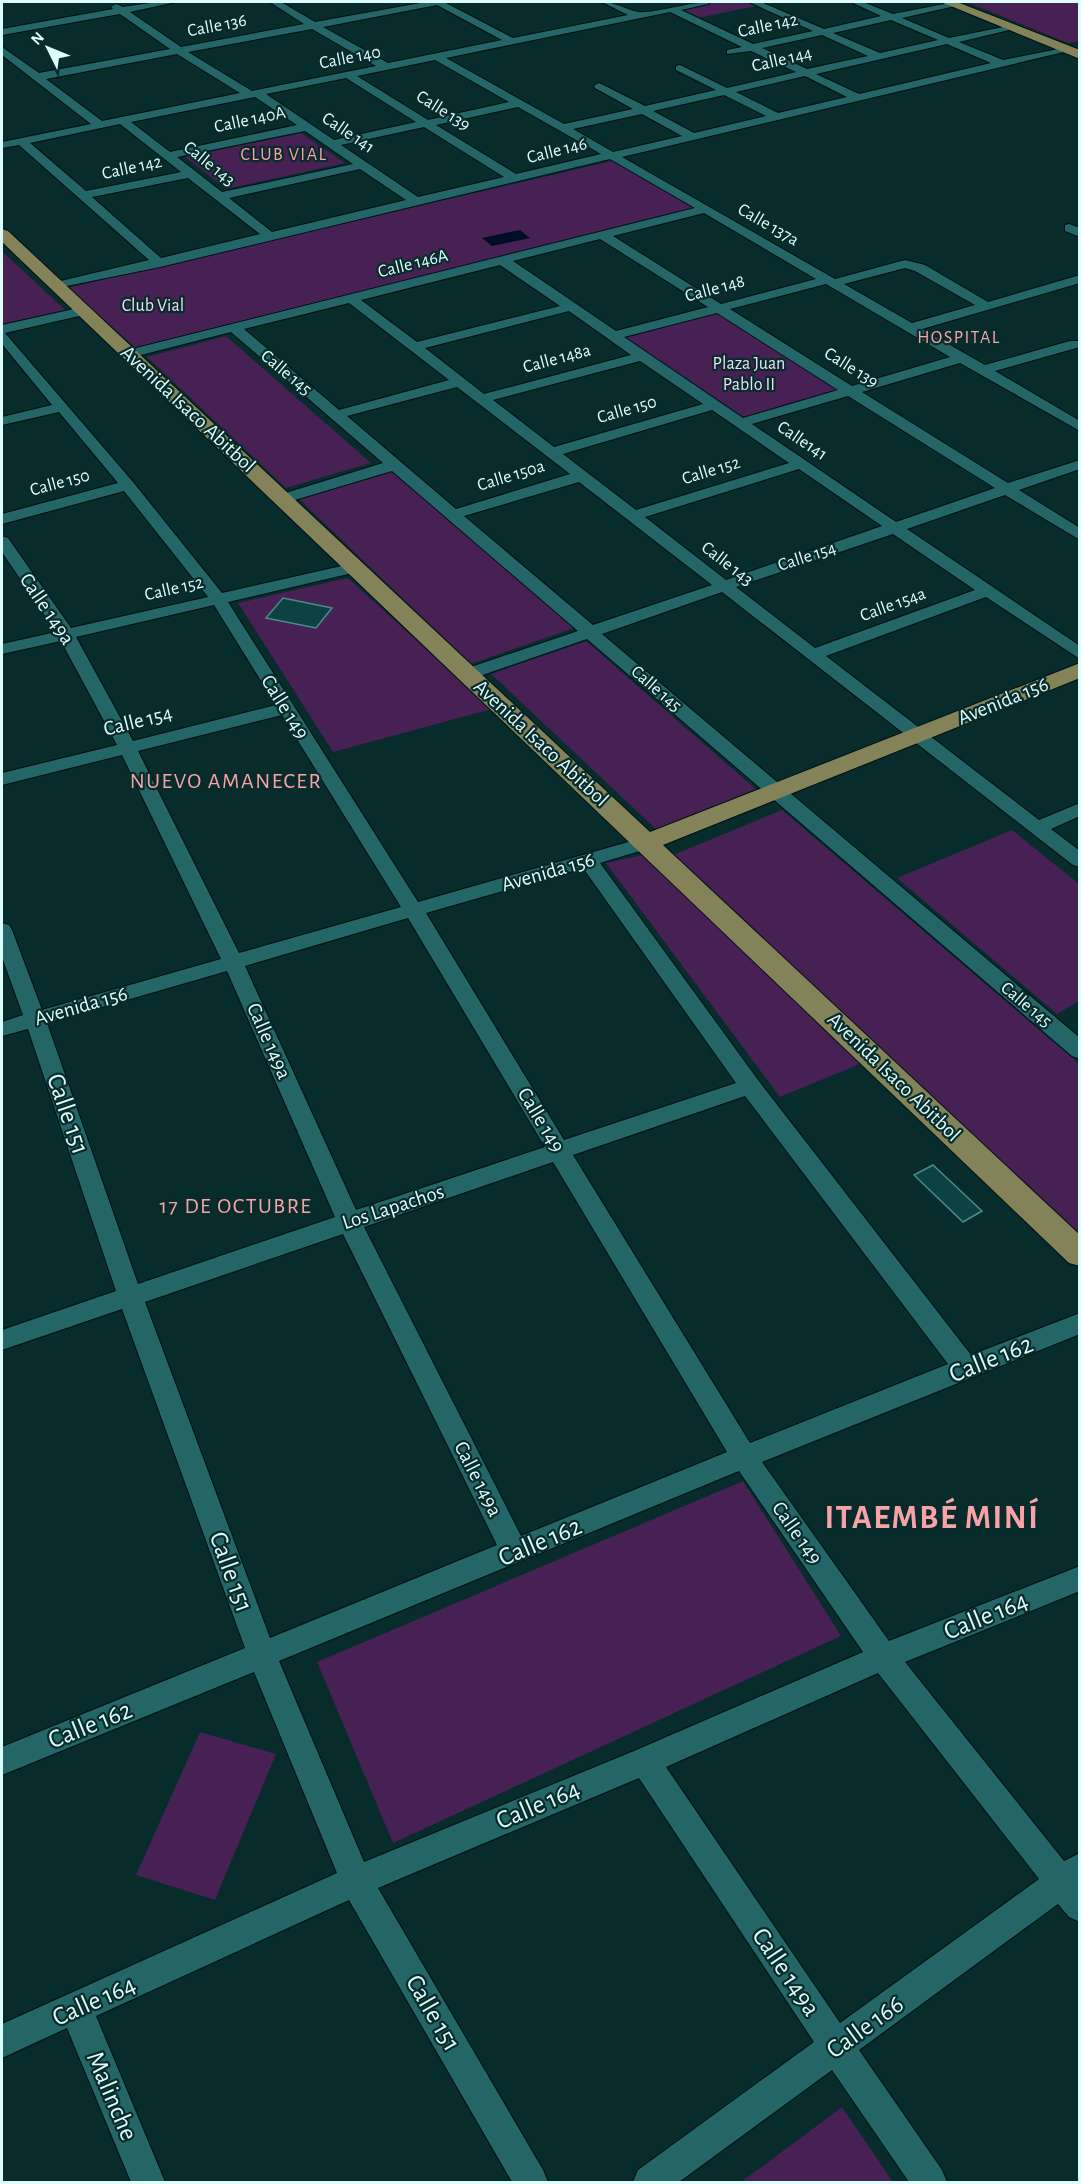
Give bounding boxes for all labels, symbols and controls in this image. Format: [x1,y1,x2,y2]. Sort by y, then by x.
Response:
street label: Calle 136 [186,11,248,41]
street label: Calle 142 [736,11,800,41]
north arrow [18,18,78,78]
text: N [28,29,47,48]
street label: Calle 140 [318,43,382,73]
street label: Calle 144 [750,44,814,76]
street label: Calle 139 [413,87,473,135]
street label: Calle 140A [213,104,288,136]
street label: Calle 141 [319,109,377,157]
street label: Calle 146 [525,135,589,167]
street label: Calle 143 [180,138,238,190]
district label: CLUB VIAL [240,146,328,164]
street label: Calle 142 [100,153,164,183]
street label: Calle 137a [734,200,802,250]
street label: Calle 146A [376,246,450,281]
street label: Calle 148 [683,272,747,306]
park label: Club Vial [122,297,184,315]
district label: HOSPITAL [917,329,1001,347]
street label: Avenida Isaco Abitbol [117,341,259,477]
street label: Calle 148a [521,341,593,377]
street label: Calle 139 [821,344,881,392]
street label: Calle 145 [257,347,315,399]
park label: Plaza Juan Pablo II [713,355,785,394]
street label: Calle 150 [595,393,659,427]
street label: Calle141 [774,418,830,464]
street label: Calle 152 [680,454,742,488]
street label: Calle 150a [475,457,547,495]
street label: Calle 150 [28,466,92,500]
street label: Calle 143 [698,538,756,590]
street label: Calle 154 [776,539,839,575]
street label: Calle 149a [16,570,79,649]
street label: Calle 152 [143,574,205,604]
street label: Calle 154a [858,585,928,625]
street label: Calle 145 [627,662,685,716]
street label: Calle 149 [257,671,313,743]
street label: Avenida 156 [955,673,1051,729]
street label: Avenida Isaco Abitbol [470,675,612,811]
street label: Calle 154 [101,702,175,740]
district label: NUEVO AMANECER [130,770,322,792]
street label: Avenida 156 [499,849,597,895]
street label: Calle 145 [997,979,1055,1031]
street label: Avenida 156 [32,983,130,1029]
street label: Calle 149a [243,1000,295,1083]
street label: Avenida Isaco Abitbol [824,1008,964,1146]
street label: Calle 151 [42,1070,94,1158]
street label: Calle 149 [514,1084,568,1156]
street label: Los Lapachos [339,1181,447,1233]
district label: 17 DE OCTUBRE [160,1195,312,1217]
street label: Calle 162 [945,1330,1037,1387]
street label: Calle 149a [450,1438,506,1520]
district label: ITAEMBÉ MINÍ [825,1497,1039,1535]
street label: Calle 149 [768,1498,826,1568]
street label: Calle 162 [495,1513,586,1571]
street label: Calle 151 [205,1528,257,1616]
street label: Calle 164 [940,1587,1032,1645]
street label: Calle 162 [44,1696,136,1753]
street label: Calle 164 [492,1776,584,1834]
street label: Calle 149a [747,1923,825,2021]
street label: Calle 151 [401,1970,465,2056]
street label: Calle 164 [48,1971,140,2031]
street label: Calle 166 [822,1991,908,2063]
street label: Malinche [82,2048,142,2144]

